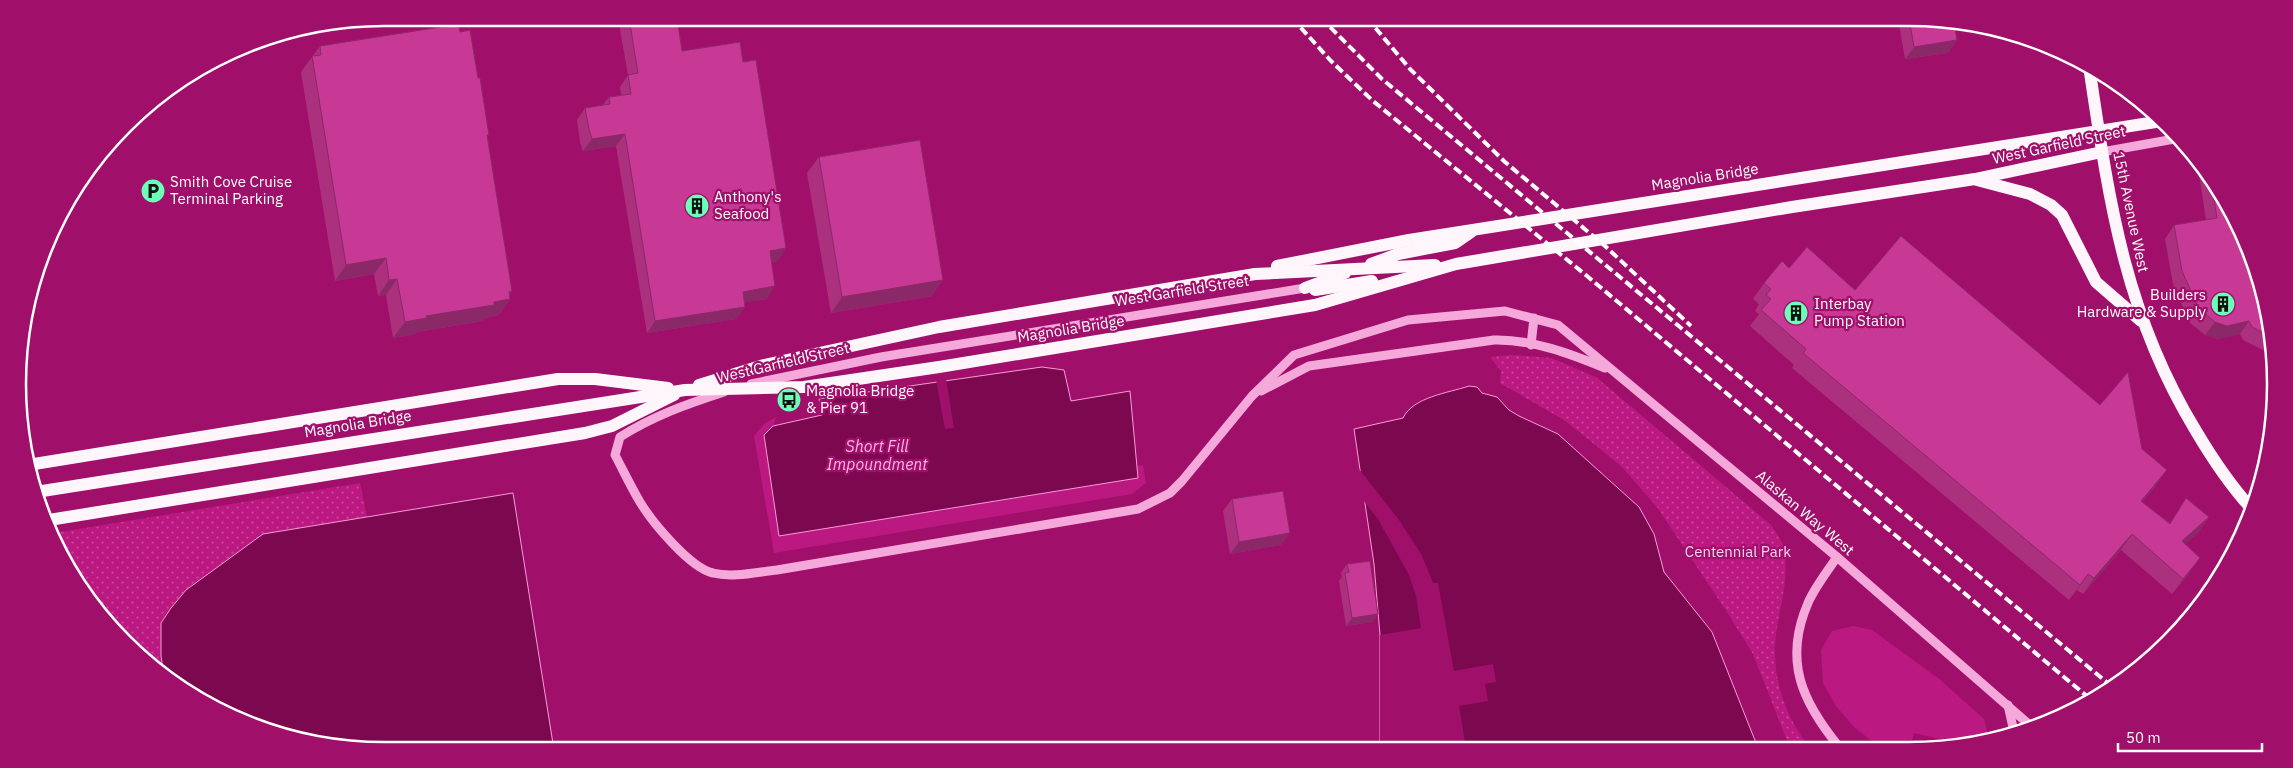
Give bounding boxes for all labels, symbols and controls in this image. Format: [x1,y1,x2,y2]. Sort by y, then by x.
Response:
street label: West Garfield Street [1991,121,2127,168]
street label: 15th Avenue West [2109,150,2154,274]
street label: Magnolia Bridge [1650,159,1760,194]
place label: Smith Cove Cruise Terminal Parking [170,172,292,208]
parking icon: Smith Cove Cruise Terminal Parking [140,178,166,204]
place label: Anthony's Seafood [714,187,781,223]
building icon: Anthony's Seafood [684,193,710,219]
street label: West Garfield Street [1113,271,1250,310]
place label: Builders Hardware & Supply [2077,285,2207,321]
building icon: Builders Hardware & Supply [2210,291,2236,317]
place label: Interbay Pump Station [1814,294,1905,330]
building icon: Interbay Pump Station [1783,300,1809,326]
street label: Magnolia Bridge [1016,311,1126,346]
street label: West Garfield Street [715,338,851,387]
place label: Magnolia Bridge & Pier 91 [806,381,914,417]
bus stop icon: Magnolia Bridge & Pier 91 [776,387,802,413]
street label: Magnolia Bridge [303,406,413,441]
water label: Short Fill Impoundment [827,436,928,474]
street label: Alaskan Way West [1752,466,1859,559]
park label: Centennial Park [1685,542,1791,561]
scale bar [2118,720,2262,752]
text: 50 m [2126,728,2161,747]

